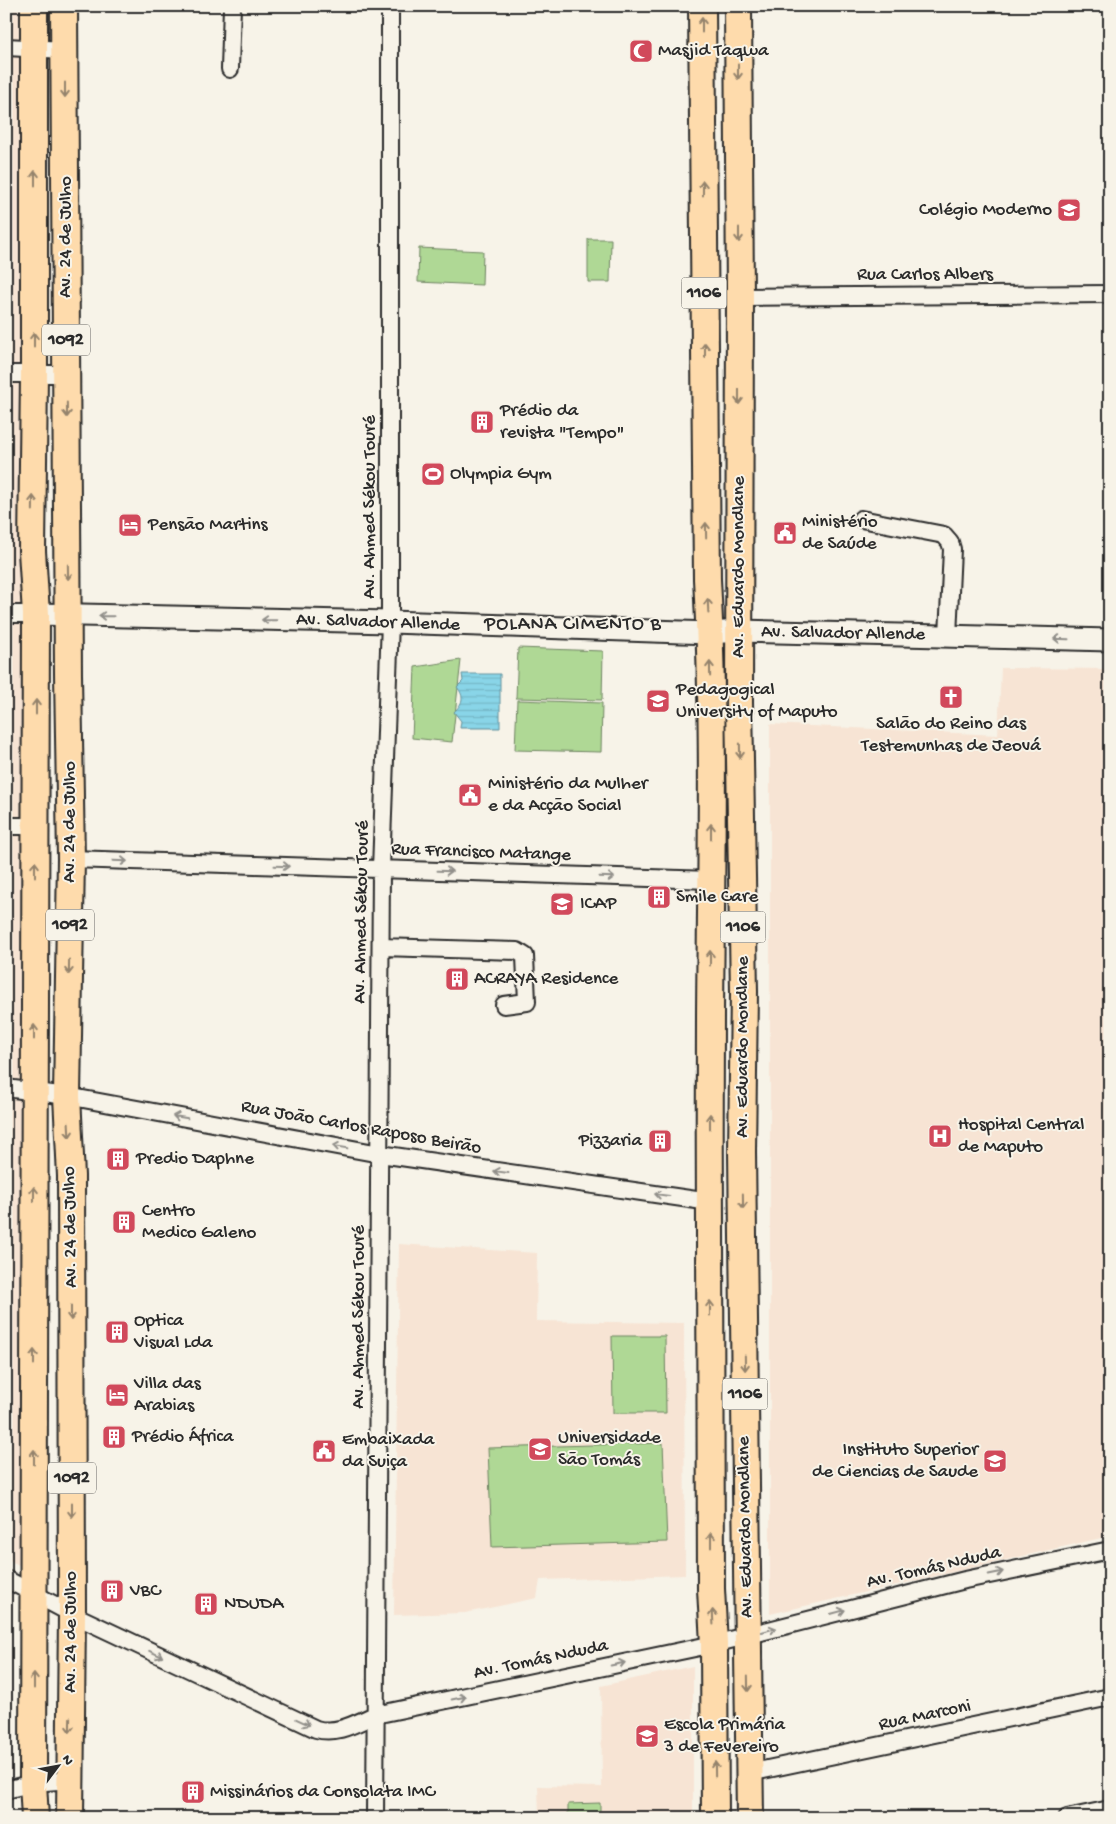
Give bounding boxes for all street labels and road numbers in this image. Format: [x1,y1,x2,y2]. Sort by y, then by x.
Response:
street label: Av. 24 de Julho [55,176,78,298]
street label: Rua Carlos Albers [857,264,994,287]
road number: 1106 [682,278,726,308]
road number: 1092 [42,324,90,356]
street label: Av. Ahmed Sékou Touré [359,415,382,599]
street label: Av. Eduardo Mondlane [728,476,751,658]
street label: Av. Salvador Allende [296,609,461,637]
street label: Av. Salvador Allende [761,621,925,647]
street label: Av. 24 de Julho [59,761,82,883]
street label: Av. Ahmed Sékou Touré [349,820,375,1004]
street label: Rua Francisco Matange [391,838,572,868]
road number: 1092 [46,910,94,940]
road number: 1106 [720,912,766,942]
street label: Av. Eduardo Mondlane [732,956,755,1138]
street label: Rua João Carlos Raposo Beirão [239,1096,483,1161]
street label: Av. 24 de Julho [58,1166,84,1288]
street label: Av. Ahmed Sékou Touré [348,1225,371,1409]
road number: 1106 [722,1378,768,1410]
street label: Av. Eduardo Mondlane [733,1436,759,1618]
road number: 1092 [48,1462,96,1494]
street label: Av. Tomás Nduda [865,1541,1005,1595]
street label: Av. 24 de Julho [60,1571,83,1693]
street label: Av. Tomás Nduda [472,1634,612,1685]
street label: Rua Marconi [877,1695,973,1737]

